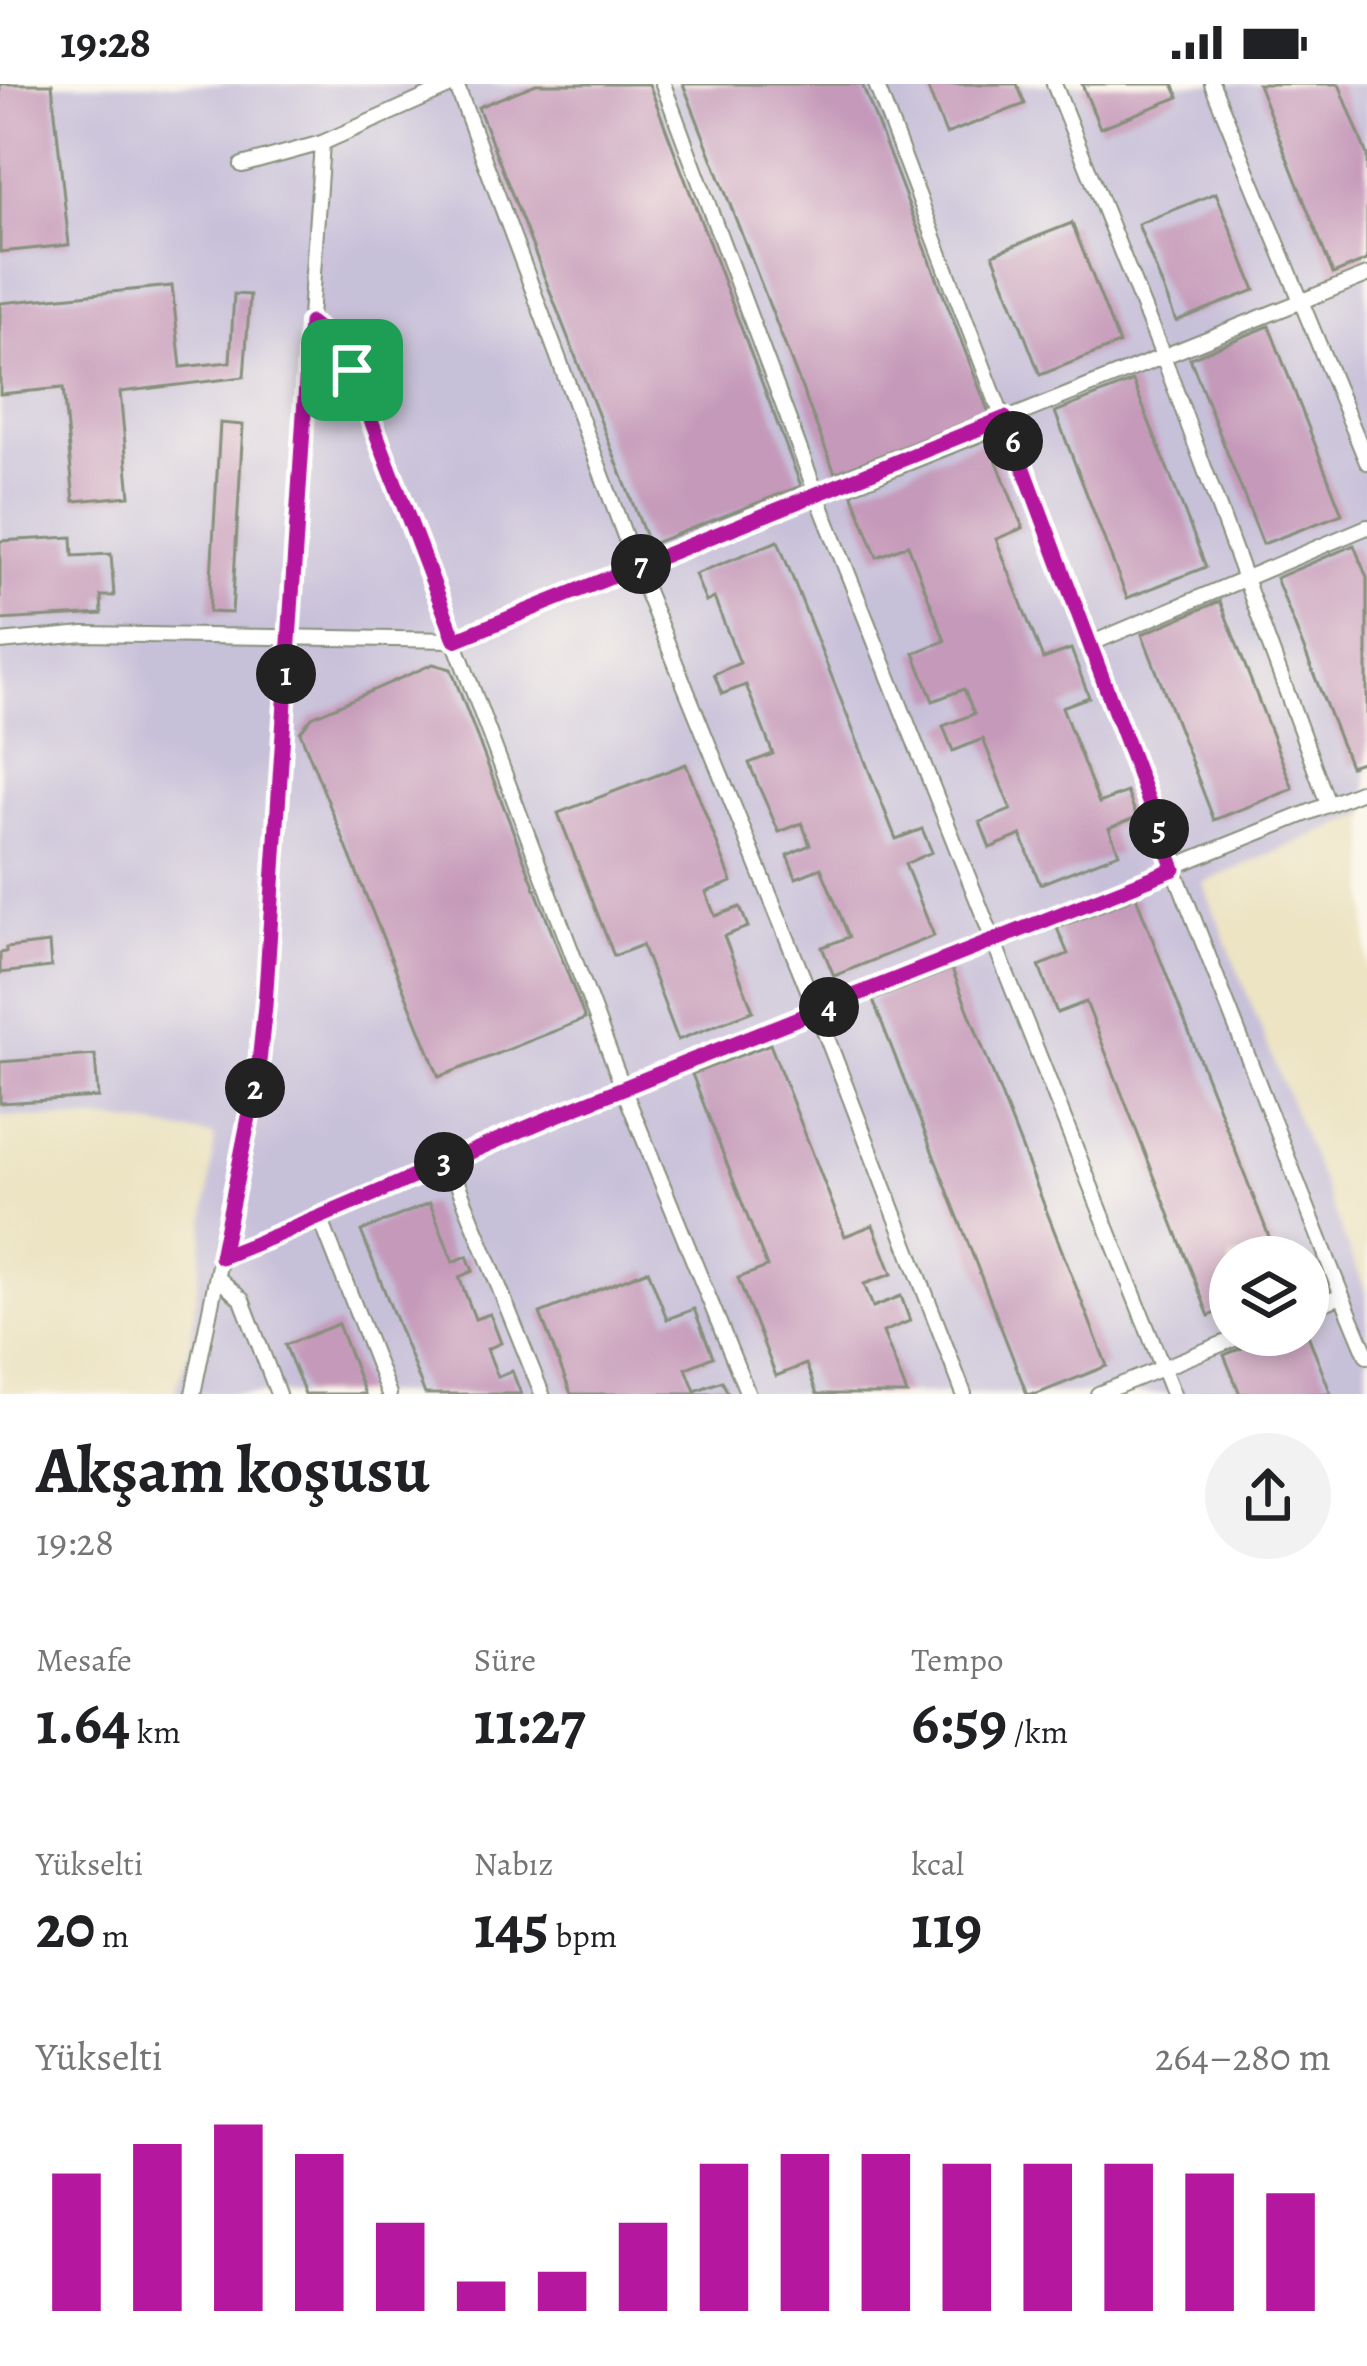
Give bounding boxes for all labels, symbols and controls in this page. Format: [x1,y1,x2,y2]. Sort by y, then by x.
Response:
text: 19:28 [60,11,151,73]
pin [301,319,403,421]
icon: arrive [319,337,385,403]
pin: 6 [983,411,1043,471]
text: 6 [1005,418,1021,463]
pin: 7 [611,534,671,594]
text: 7 [634,541,648,586]
pin: 1 [256,644,316,704]
text: 1 [280,651,292,696]
pin: 5 [1129,799,1189,859]
text: 5 [1152,806,1166,851]
pin: 4 [799,977,859,1037]
text: 4 [821,984,837,1029]
pin: 2 [225,1058,285,1118]
text: 2 [247,1065,263,1110]
pin: 3 [414,1132,474,1192]
text: 3 [437,1139,451,1184]
map controls [1209,1236,1329,1356]
button: layers [1209,1236,1329,1356]
text: Akşam koşusu [36,1425,430,1515]
button: share [1205,1433,1331,1559]
text: 19:28 [36,1515,114,1568]
text: Mesafe [36,1637,132,1682]
text: Süre [474,1637,536,1682]
text: Tempo [911,1637,1003,1682]
text: 1.64 [36,1682,130,1764]
text: 11:27 [474,1682,586,1764]
text: 6:59 [911,1682,1007,1764]
text: km [130,1709,181,1754]
text: /km [1007,1709,1068,1754]
text: Yükselti [36,1841,143,1886]
text: Nabız [474,1841,553,1886]
text: kcal [911,1841,964,1886]
text: 20 [36,1886,95,1968]
text: 145 [474,1886,549,1968]
text: 119 [911,1886,982,1968]
text: m [95,1913,129,1958]
text: bpm [549,1913,617,1958]
text: Yükselti [36,2030,163,2083]
text: 264–280 m [1155,2030,1331,2083]

